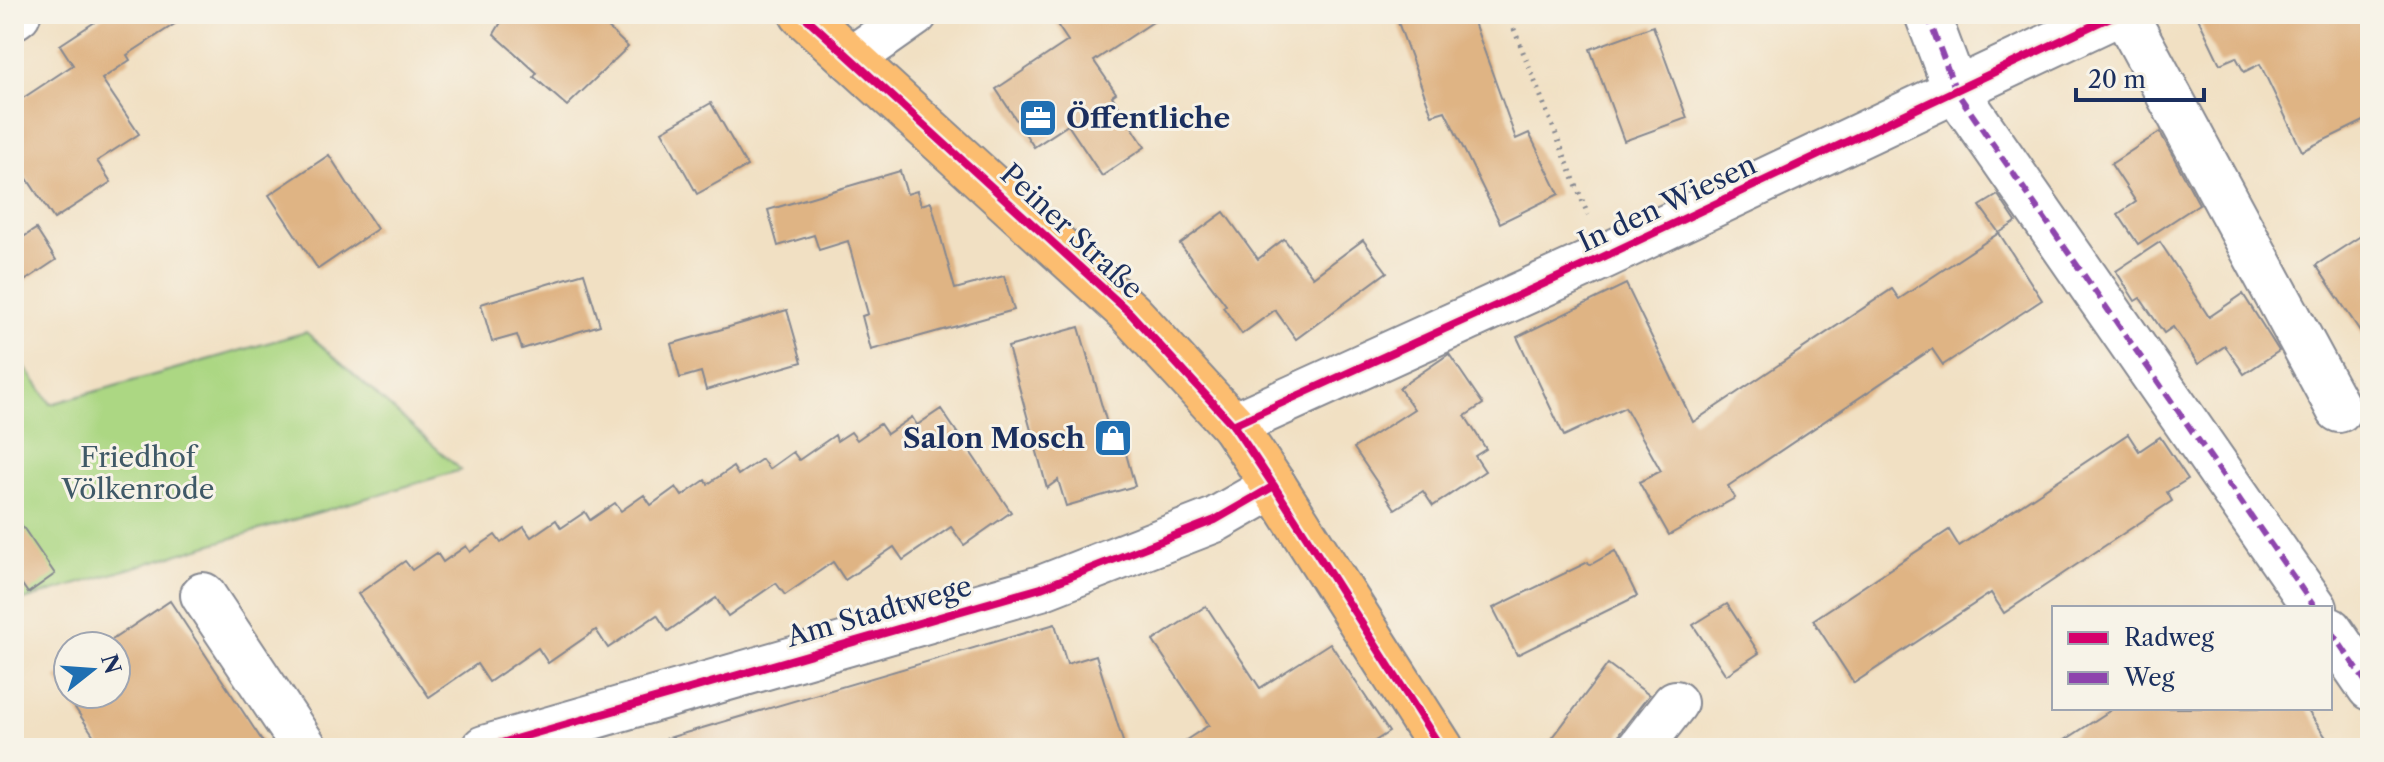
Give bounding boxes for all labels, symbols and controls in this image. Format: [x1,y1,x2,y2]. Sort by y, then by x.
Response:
scale bar [2076,52,2204,102]
text: 20 m [2088,65,2146,94]
office icon: Öffentliche [1017,97,1059,139]
place label: Öffentliche [1066,101,1230,135]
street label: In den Wiesen [1573,147,1761,259]
street label: Peiner Straße [994,156,1150,306]
shop icon: Salon Mosch [1092,417,1134,459]
place label: Salon Mosch [903,421,1085,455]
park label: Friedhof Völkenrode [61,440,214,506]
street label: Am Stadtwege [781,568,976,654]
legend [2052,606,2332,710]
text: Radweg [2124,623,2214,652]
north arrow [52,630,132,710]
text: N [95,651,126,677]
text: Weg [2123,663,2175,692]

